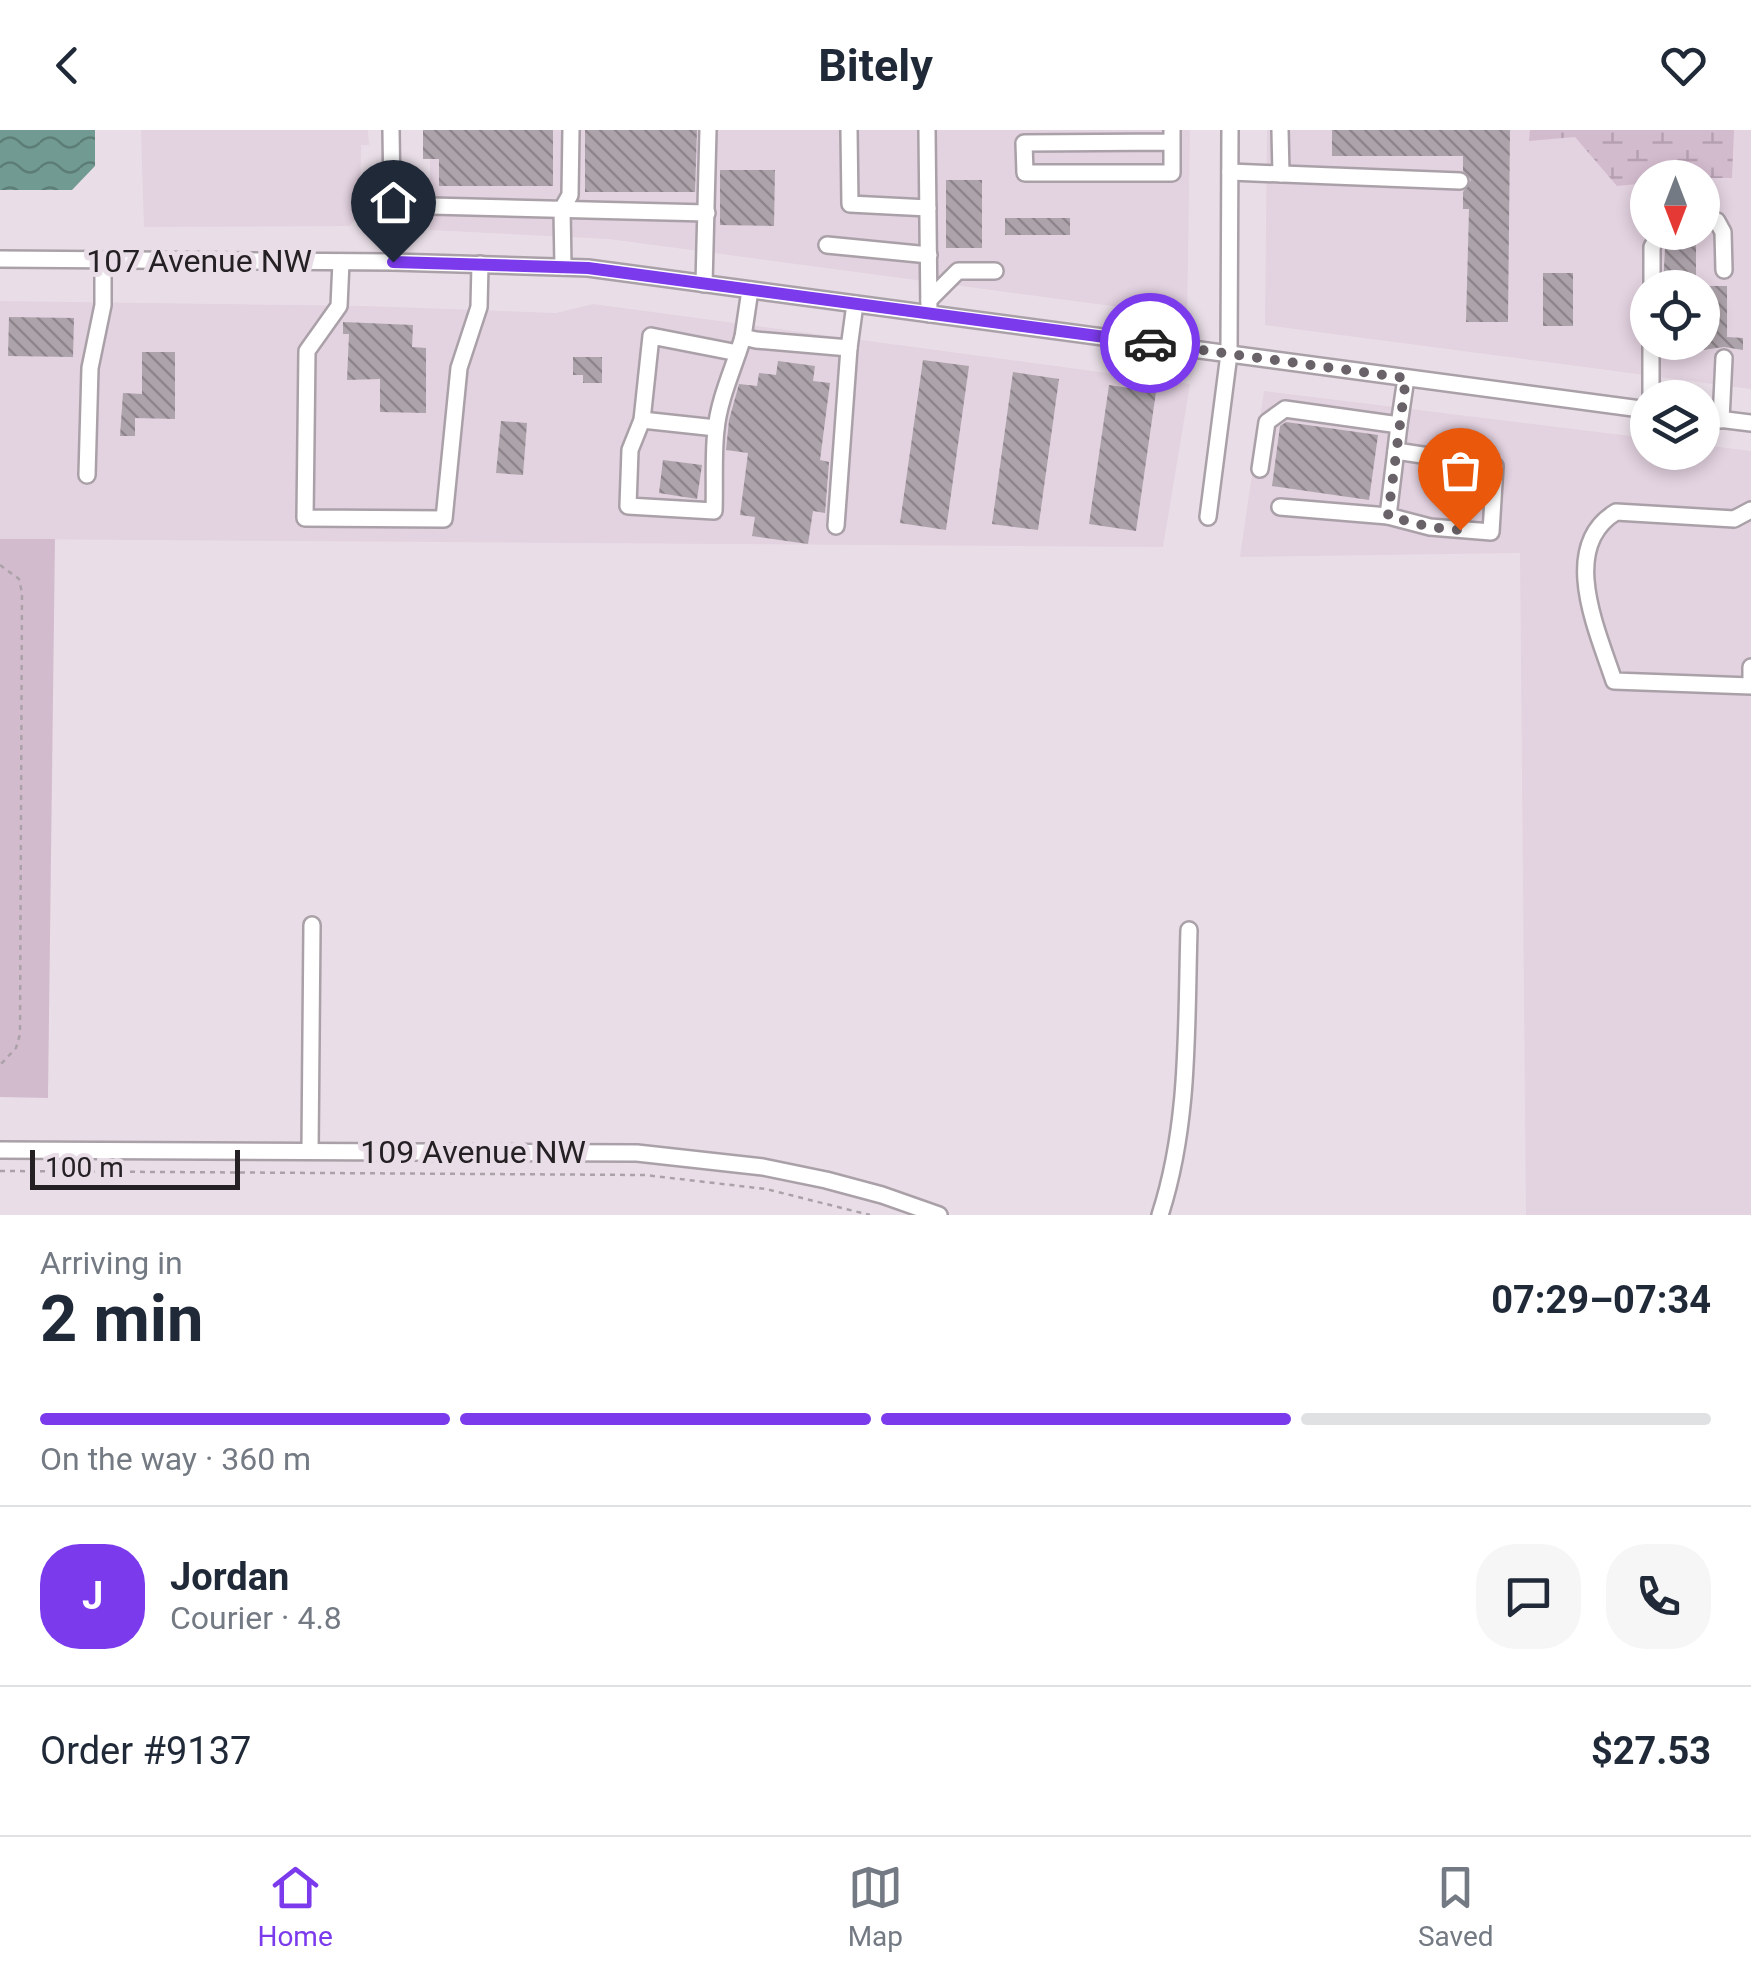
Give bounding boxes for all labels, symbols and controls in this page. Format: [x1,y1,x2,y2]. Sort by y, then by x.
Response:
icon: back [40,38,95,93]
icon: heart [1656,38,1711,93]
text: Bitely [818,39,933,92]
pin [351,160,436,263]
north arrow [1630,160,1720,250]
map controls [1630,160,1720,470]
icon: home [366,175,421,230]
street label: 107 Avenue NW [86,242,312,280]
button: locate [1630,270,1720,360]
courier [1100,293,1200,393]
icon: car [1123,316,1178,371]
button: layers [1630,380,1720,470]
pin [1418,428,1503,531]
icon: bag [1433,443,1488,498]
street label: 109 Avenue NW [360,1133,586,1171]
scale bar [30,1145,240,1190]
text: 100 m [45,1151,124,1184]
text: Arriving in [40,1244,183,1282]
text: 07:29–07:34 [1491,1278,1711,1322]
text: 2 min [40,1281,203,1357]
text: On the way · 360 m [40,1440,311,1478]
button: chat [1476,1544,1581,1649]
button: phone [1606,1544,1711,1649]
text: Jordan [170,1555,289,1599]
text: J [82,1574,103,1618]
text: Courier · 4.8 [170,1599,342,1637]
text: Order #9137 [40,1729,251,1773]
text: $27.53 [1591,1729,1711,1773]
tab: Home [257,1860,333,1953]
tab: Map [848,1860,903,1953]
tab: Saved [1418,1860,1494,1953]

